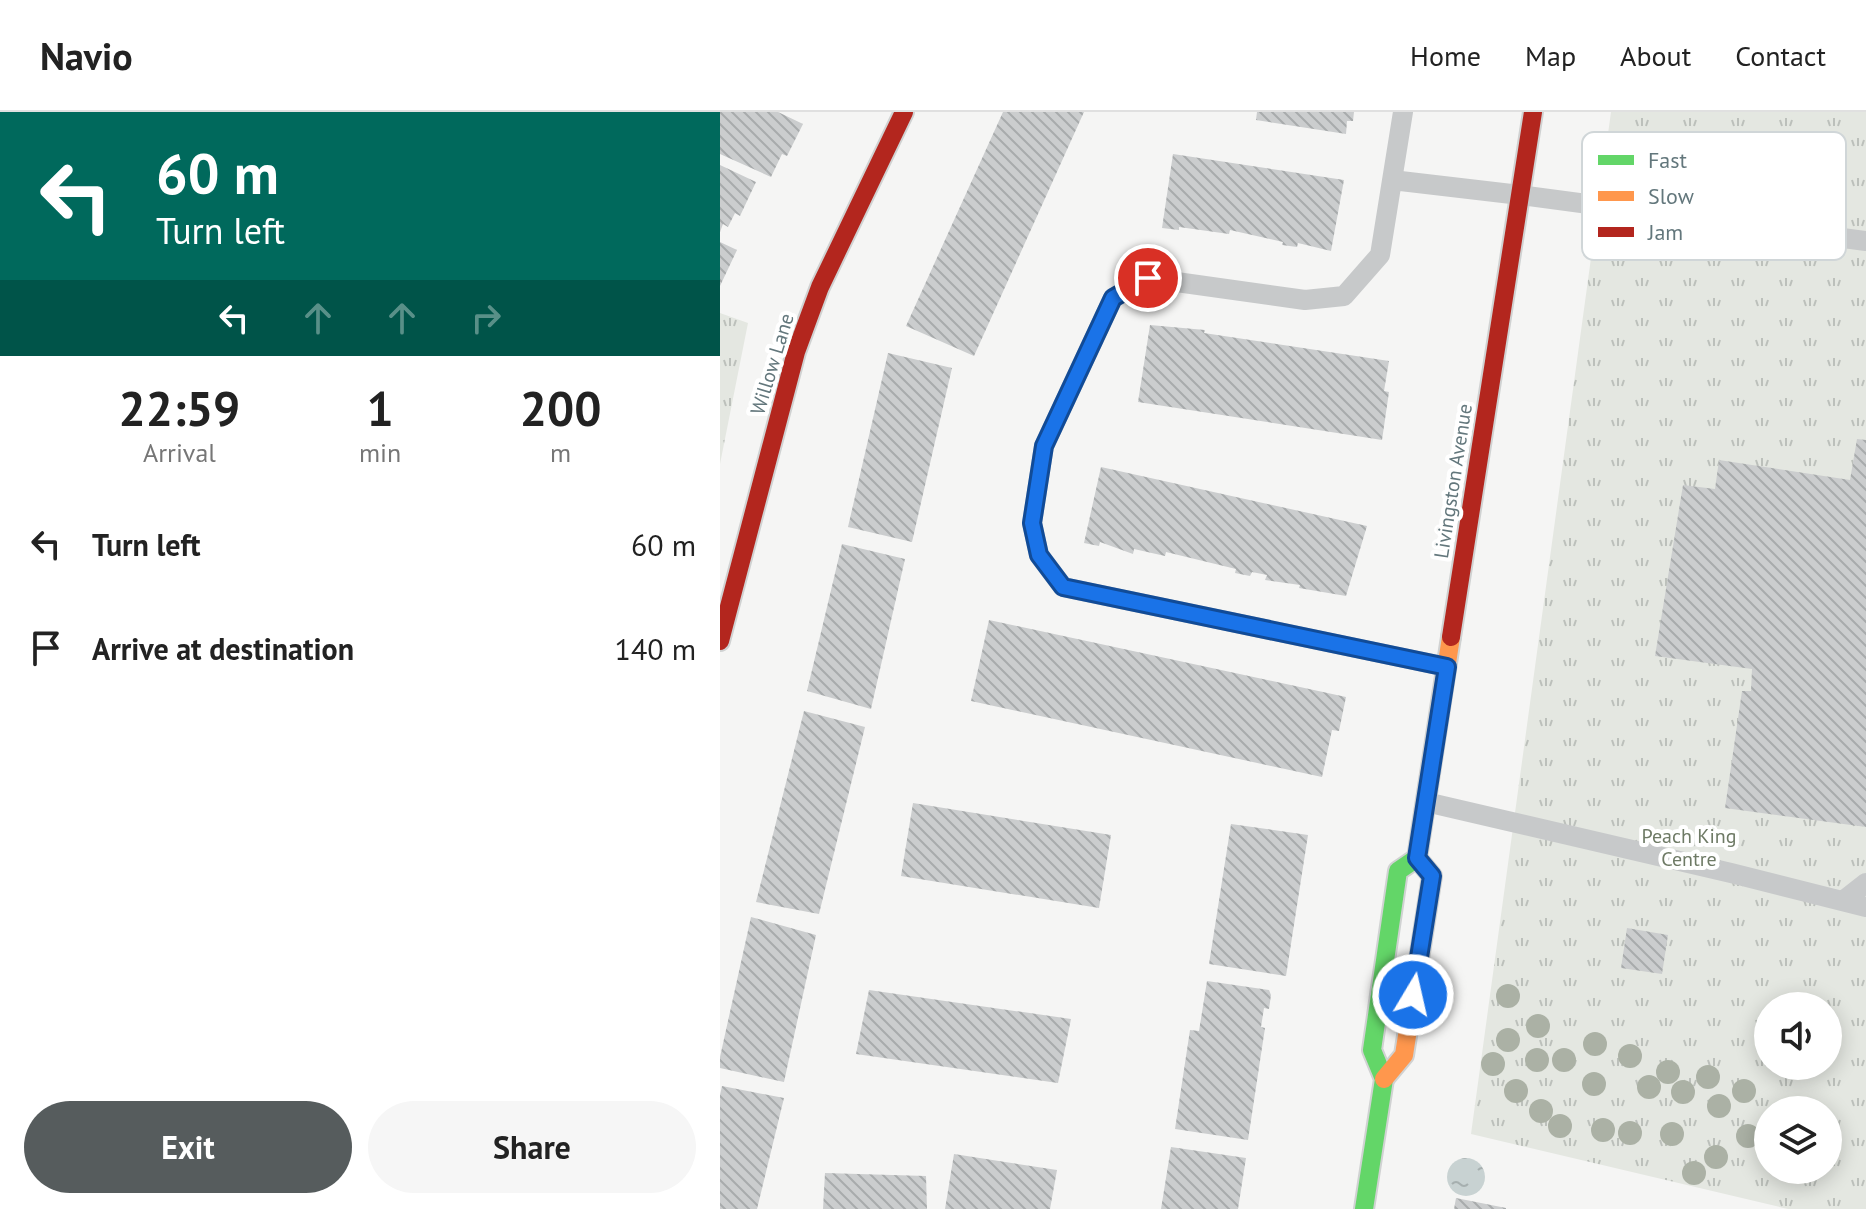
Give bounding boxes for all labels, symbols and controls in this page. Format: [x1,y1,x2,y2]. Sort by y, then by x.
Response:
text: Navio [40,31,133,80]
text: Home [1410,37,1481,74]
text: Map [1525,37,1576,74]
text: About [1620,37,1691,74]
text: Contact [1735,37,1826,74]
legend [1582,132,1846,260]
text: 60 m [156,137,279,209]
icon: left [24,144,128,248]
text: Fast [1648,146,1688,174]
text: Slow [1648,182,1694,210]
text: Turn left [156,207,285,254]
text: Jam [1647,218,1683,246]
pin [1114,244,1182,312]
icon: arrive [1126,256,1170,300]
icon: left [212,296,256,340]
icon: ahead [296,296,340,340]
icon: ahead [380,296,424,340]
icon: right [464,296,508,340]
street label: Willow Lane [744,310,800,418]
text: 22:59 [119,377,240,439]
text: 1 [366,377,394,439]
text: 200 [520,377,601,439]
street label: Livingston Avenue [1428,402,1478,560]
text: Arrival [143,436,216,469]
text: min [359,436,401,469]
text: m [550,436,571,469]
icon: left [24,522,68,566]
text: Turn left [92,525,200,564]
text: 60 m [631,525,696,564]
icon: arrive [24,626,68,670]
text: Arrive at destination [92,629,354,668]
text: 140 m [615,629,696,668]
park label: Peach King Centre [1641,823,1737,872]
position arrow [1371,953,1455,1037]
map controls [1754,992,1842,1184]
button: sound [1754,992,1842,1080]
button: layers [1754,1096,1842,1184]
button: Exit [24,1101,352,1193]
button: Share [368,1101,696,1193]

